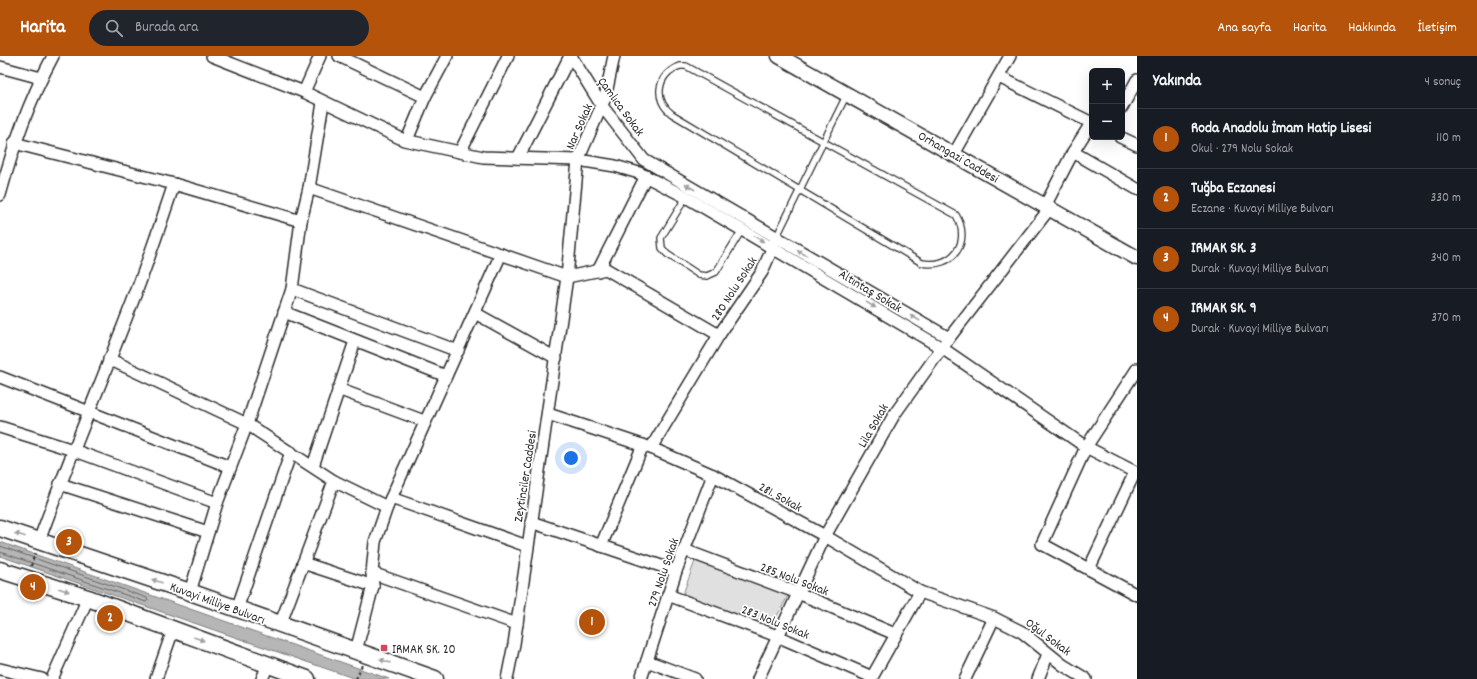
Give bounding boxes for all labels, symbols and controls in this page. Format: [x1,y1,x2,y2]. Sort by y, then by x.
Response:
search box [89,10,369,46]
text: Harita [20,15,65,42]
icon: search [103,17,125,39]
text: Burada ara [135,17,198,39]
text: Ana sayfa [1217,18,1271,38]
text: Harita [1293,18,1326,38]
text: Hakkında [1348,18,1396,38]
text: İletişim [1418,18,1457,38]
map controls [1089,68,1125,140]
button: + [1089,68,1125,104]
text: Yakında [1153,70,1201,94]
text: 4 sonuç [1425,73,1461,92]
street label: Çamlıca Sokak [592,74,648,141]
street label: Nar Sokak [562,101,599,153]
button: − [1089,104,1125,140]
text: Roda Anadolu İmam Hatip Lisesi [1191,118,1371,140]
street label: Orhangazi Caddesi [914,127,1002,189]
text: 1 [1165,129,1167,148]
text: 110 m [1436,129,1461,148]
text: Okul · 279 Nolu Sokak [1191,140,1293,159]
text: Tuğba Eczanesi [1191,178,1275,200]
one-way arrow [684,184,696,191]
text: 2 [1163,189,1169,208]
text: 330 m [1430,189,1461,208]
text: Eczane · Kuvayi Milliye Bulvarı [1191,200,1334,219]
one-way arrow [753,236,765,243]
text: IRMAK SK. 3 [1191,238,1256,260]
one-way arrow [797,249,807,257]
text: 3 [1163,249,1169,268]
text: 340 m [1431,249,1461,268]
street label: 280 Nolu Sokak [707,254,763,325]
text: Durak · Kuvayi Milliye Bulvarı [1191,260,1328,279]
street label: Altıntaş Sokak [834,266,905,319]
text: IRMAK SK. 9 [1191,298,1257,320]
one-way arrow [865,302,877,309]
text: 4 [1163,309,1169,328]
text: 370 m [1431,309,1461,328]
one-way arrow [909,315,921,322]
text: Durak · Kuvayi Milliye Bulvarı [1191,320,1328,339]
street label: Lila Sokak [854,401,894,452]
street label: Zeytinciler Caddesi [510,429,543,524]
your location [561,448,581,468]
street label: 281. Sokak [755,478,805,518]
pin: 3 [56,527,82,557]
one-way arrow [14,531,26,537]
street label: 279 Nolu Sokak [644,536,685,610]
street label: 285 Nolu Sokak [757,559,831,602]
pin: 4 [20,572,46,602]
one-way arrow [150,577,162,583]
street label: Kuvayi Milliye Bulvarı [167,578,267,630]
one-way arrow [58,588,70,594]
street label: 283 Nolu Sokak [738,601,812,646]
pin: 2 [97,603,123,633]
pin: 1 [579,607,605,637]
street label: Oğul Sokak [1021,614,1074,662]
one-way arrow [194,637,206,643]
place label: IRMAK SK. 20 [392,641,456,660]
marker: IRMAK SK. 20 [379,643,389,653]
one-way arrow [379,658,391,664]

